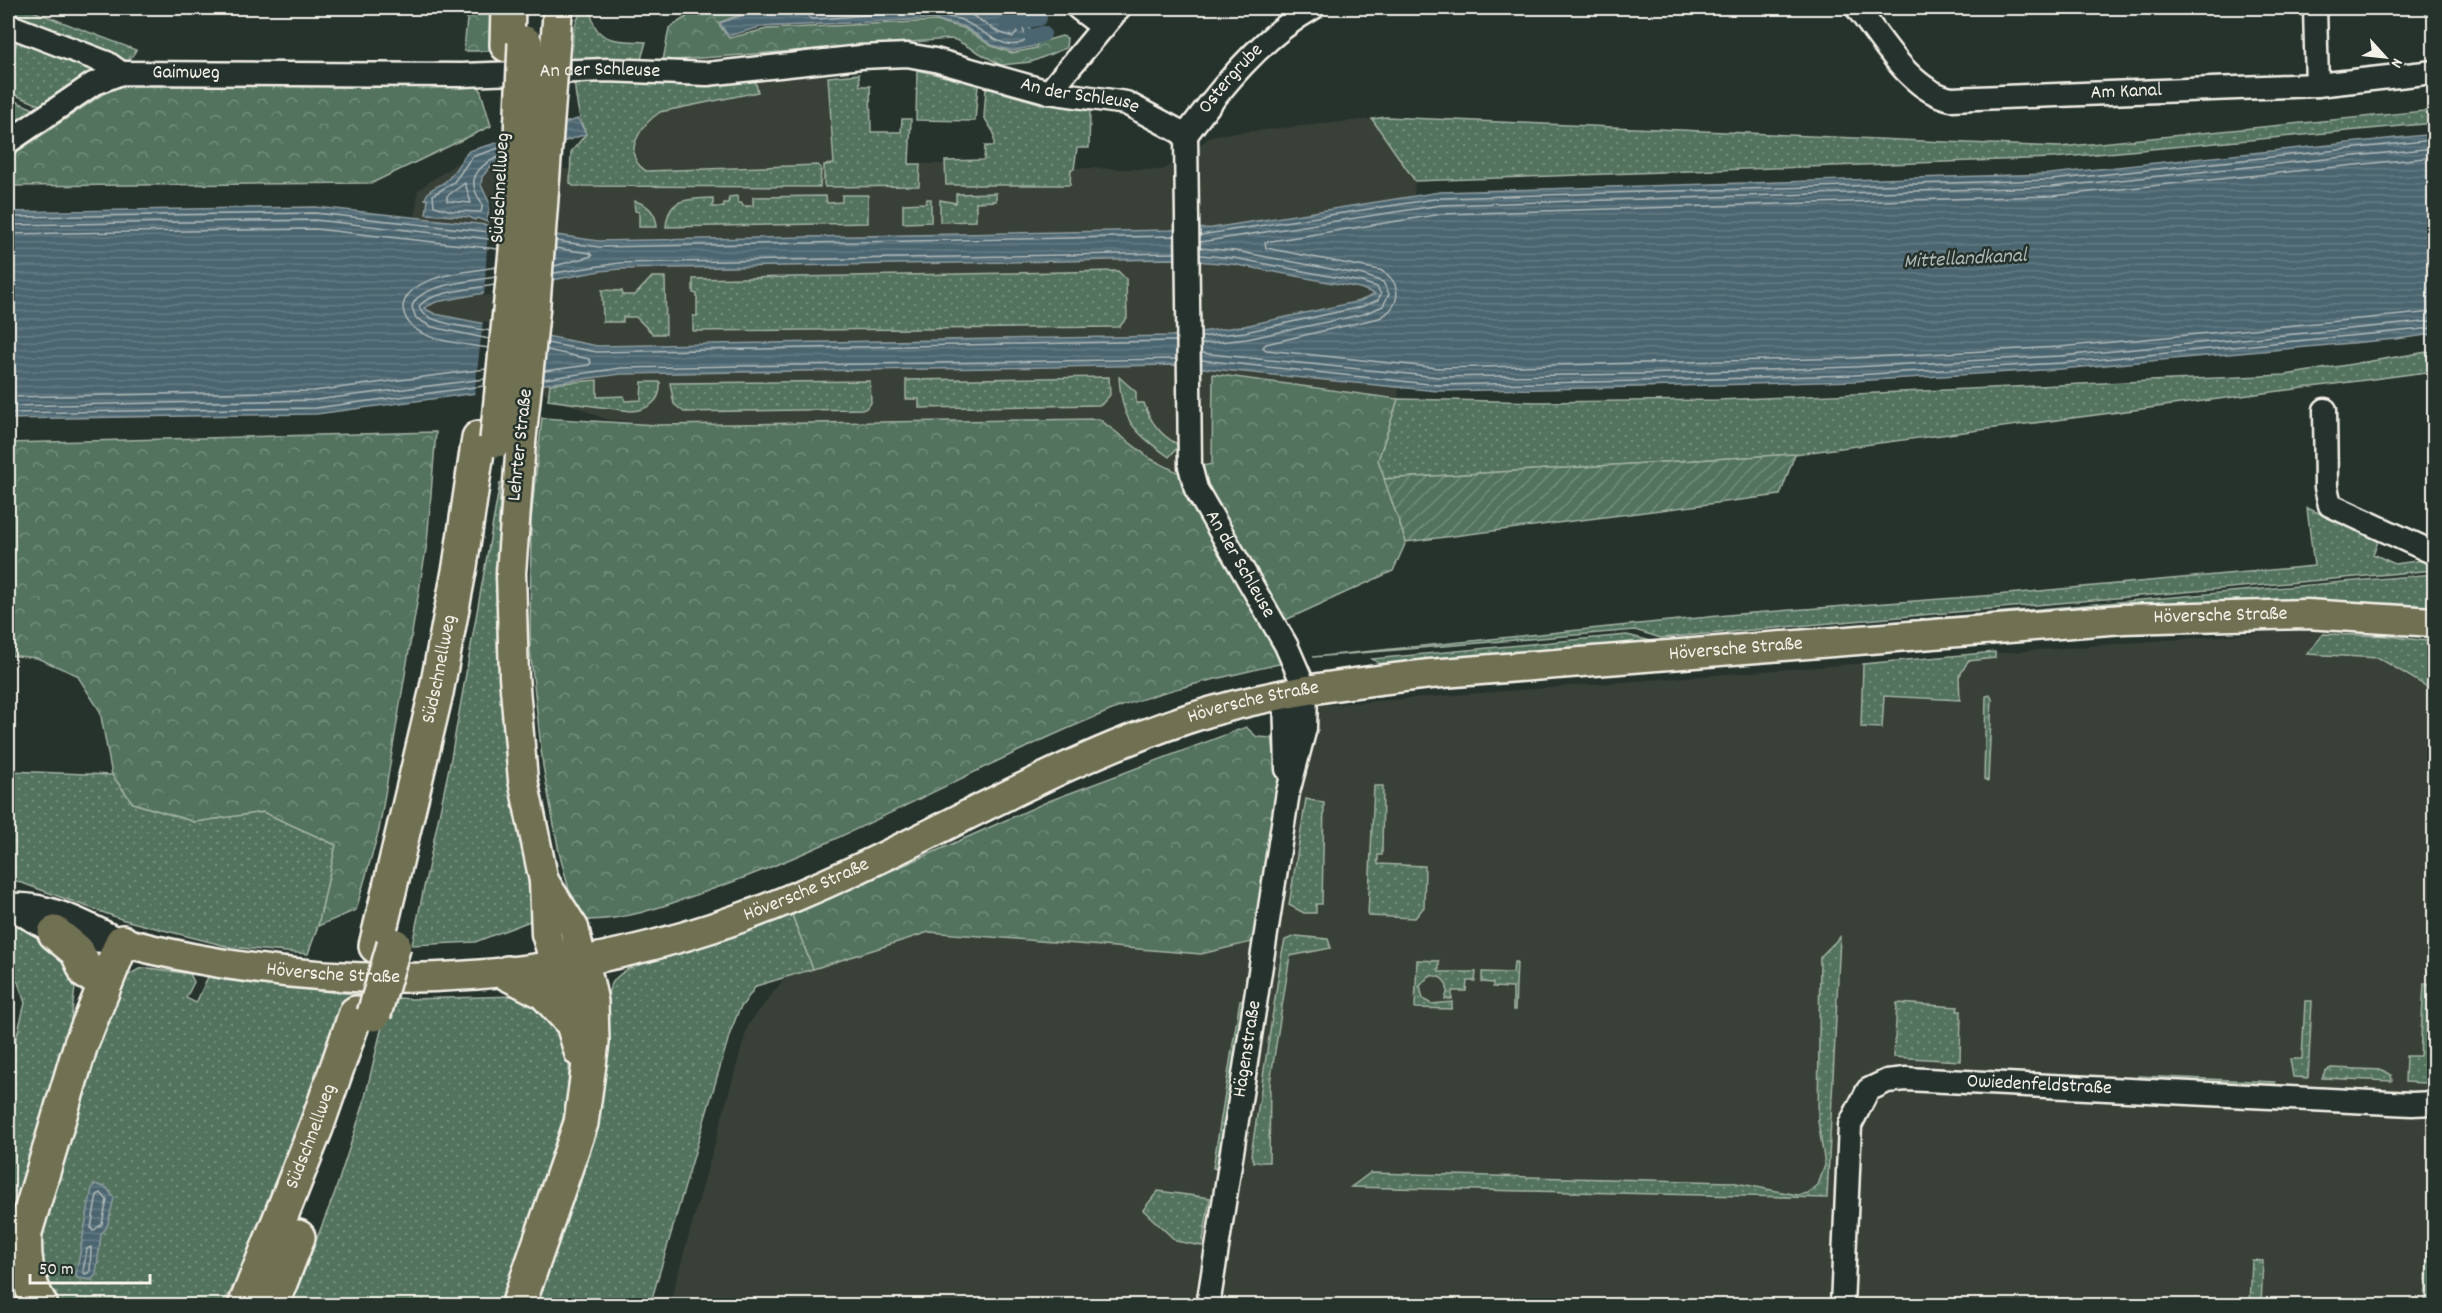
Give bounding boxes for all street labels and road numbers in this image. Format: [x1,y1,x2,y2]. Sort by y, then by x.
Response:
street label: Ostergrube [1192,37,1270,121]
street label: An der Schleuse [539,56,661,86]
street label: Gaimweg [152,59,220,88]
street label: An der Schleuse [1017,71,1145,122]
street label: Am Kanal [2090,77,2163,108]
street label: Südschnellweg [484,132,518,244]
street label: Lehrter Straße [501,387,541,503]
street label: An der Schleuse [1197,505,1282,624]
street label: Höversche Straße [2153,601,2288,632]
street label: Südschnellweg [415,613,464,727]
street label: Höversche Straße [1668,630,1804,669]
street label: Höversche Straße [1184,674,1321,732]
street label: Höversche Straße [740,851,874,930]
street label: Höversche Straße [265,956,400,992]
street label: Hägenstraße [1227,998,1270,1100]
street label: Owiedenfeldstraße [1966,1068,2113,1103]
street label: Südschnellweg [279,1080,344,1193]

